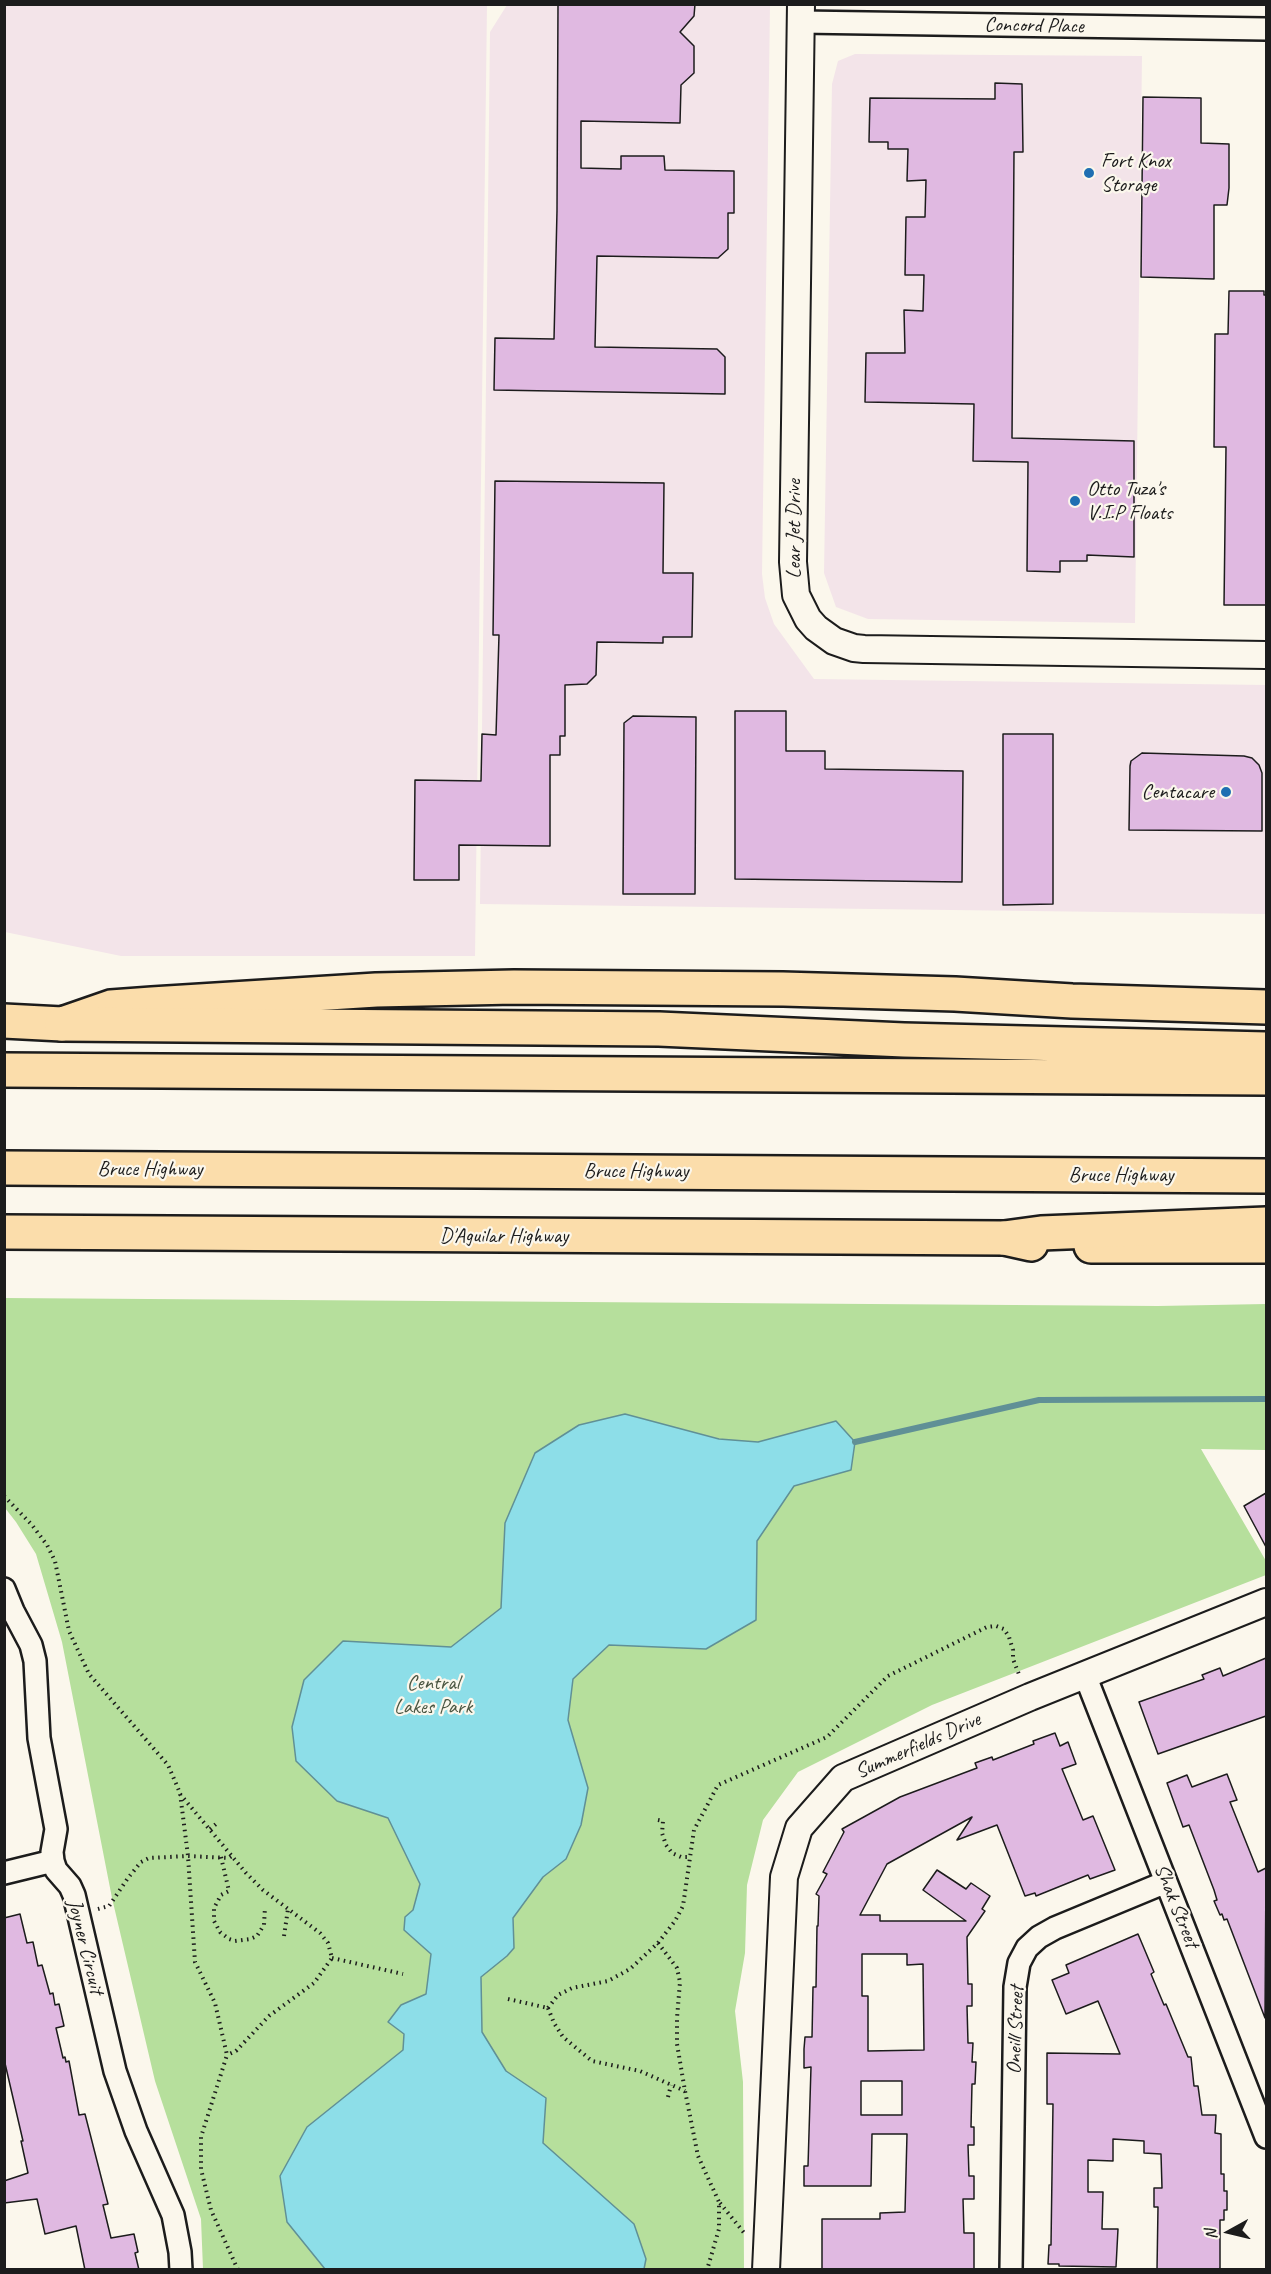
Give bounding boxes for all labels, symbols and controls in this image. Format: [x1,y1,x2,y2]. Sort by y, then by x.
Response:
street label: Concord Place [984,13,1084,39]
place label: Fort Knox Storage [1101,148,1171,198]
marker: Fort Knox Storage [1082,166,1096,180]
place label: Otto Tuza's V.I.P Floats [1087,476,1172,526]
street label: Lear Jet Drive [781,479,807,579]
marker: Otto Tuza's V.I.P Floats [1068,494,1082,508]
place label: Centacare [1142,779,1214,805]
marker: Centacare [1219,785,1233,799]
street label: Bruce Highway [98,1156,202,1182]
street label: Bruce Highway [584,1158,688,1184]
street label: Bruce Highway [1069,1162,1173,1188]
street label: D'Aguilar Highway [440,1223,568,1249]
park label: Central Lakes Park [394,1670,472,1720]
street label: Summerfields Drive [851,1707,985,1785]
street label: Shak Street [1148,1860,1204,1952]
street label: Joyner Circuit [61,1897,109,1997]
street label: Oneill Street [1002,1985,1030,2075]
north arrow [1199,2202,1259,2262]
text: N [1201,2228,1222,2241]

